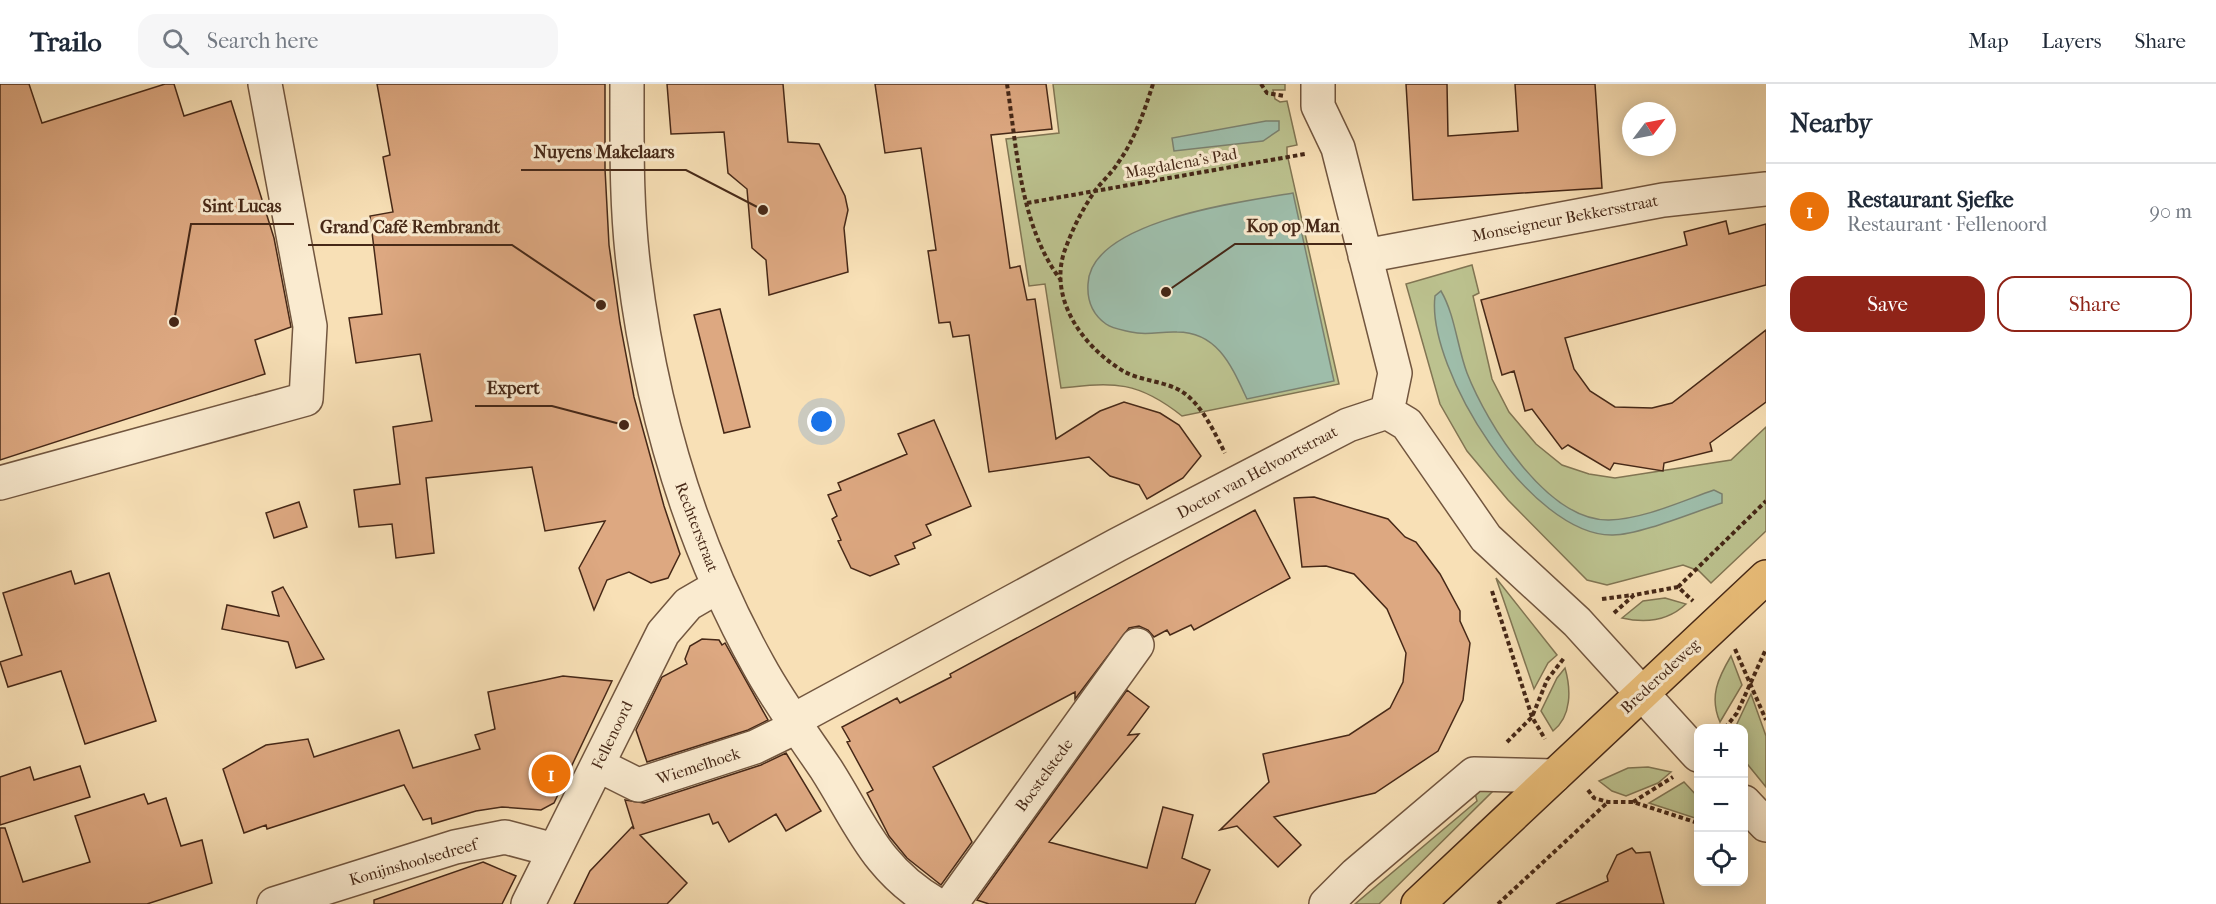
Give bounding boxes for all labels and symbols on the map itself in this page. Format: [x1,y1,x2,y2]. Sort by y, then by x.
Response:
north arrow [1622,102,1676,156]
callout: Nuyens Makelaars [521,134,686,170]
text: Nuyens Makelaars [534,142,675,163]
street label: Magdalena's Pad [1123,144,1239,182]
callout: Sint Lucas [191,188,294,224]
street label: Monseigneur Bekkersstraat [1470,191,1660,245]
text: Sint Lucas [203,196,282,217]
callout: Kop op Man [1235,208,1352,244]
callout: Grand Café Rembrandt [308,209,512,245]
text: Kop op Man [1246,216,1340,237]
text: Grand Café Rembrandt [320,217,501,238]
callout: Expert [475,370,552,406]
text: Expert [486,378,540,399]
your location [807,407,836,436]
street label: Doctor van Helvoortstraat [1173,421,1341,522]
street label: Rechterstraat [671,479,723,575]
street label: Brederodeweg [1617,634,1704,717]
street label: Fellenoord [587,697,637,772]
street label: Bocstelstede [1011,735,1077,815]
street label: Wiemelhoek [653,743,743,789]
pin: 1 [532,752,570,796]
street label: Konijnshoolsedreef [347,834,483,889]

